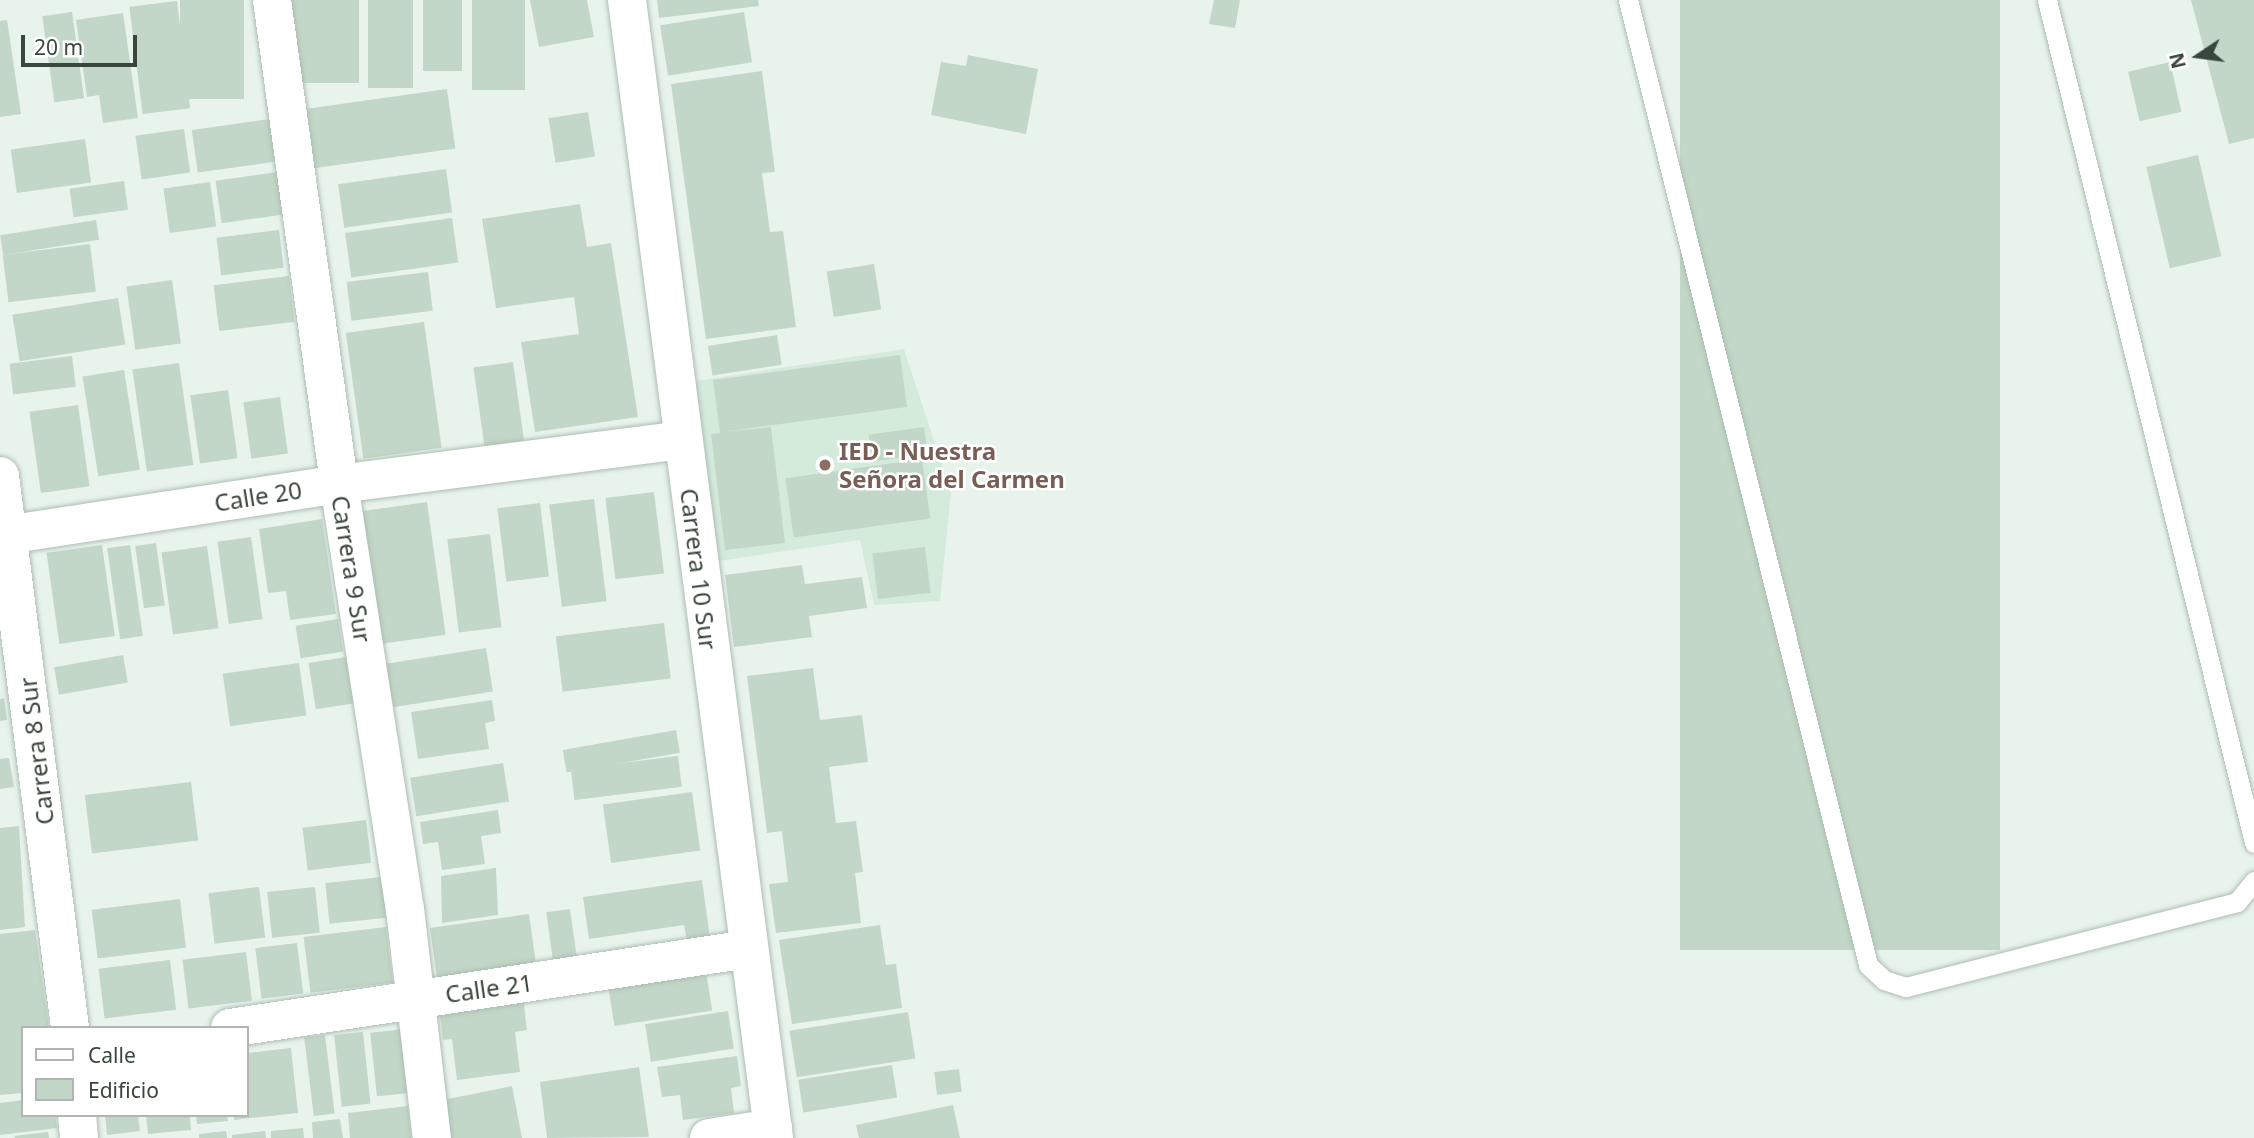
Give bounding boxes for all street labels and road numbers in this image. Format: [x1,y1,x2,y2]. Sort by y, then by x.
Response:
street label: Calle 20 [212,475,304,517]
street label: Carrera 10 Sur [675,487,723,651]
street label: Carrera 9 Sur [326,493,378,645]
street label: Carrera 8 Sur [13,676,59,826]
street label: Calle 21 [443,968,535,1008]

